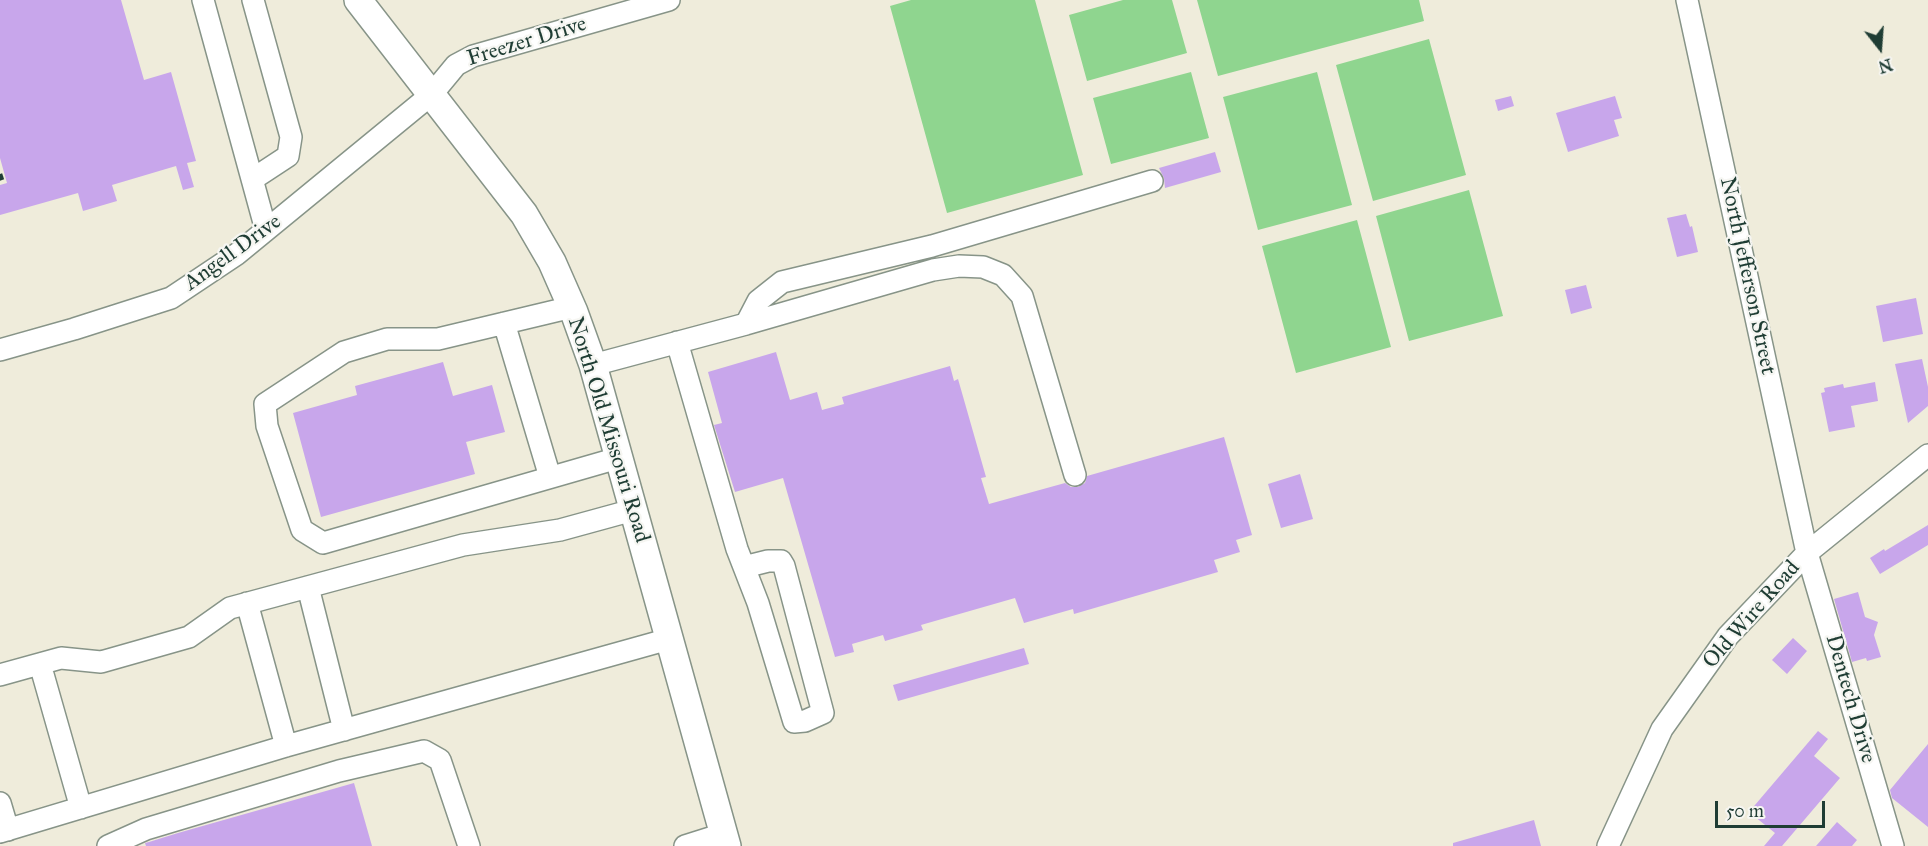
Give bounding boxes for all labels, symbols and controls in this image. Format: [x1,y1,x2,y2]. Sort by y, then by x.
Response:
street label: Freezer Drive [464,11,590,73]
north arrow [1850,18,1910,78]
text: N [1876,55,1895,77]
street label: North Jefferson Street [1713,175,1781,377]
street label: Angell Drive [179,209,287,297]
street label: North Old Missouri Road [561,314,655,546]
street label: Old Wire Road [1698,556,1806,674]
street label: Dentech Drive [1819,632,1881,766]
scale bar [1718,789,1828,827]
text: 50 m [1726,800,1764,822]

